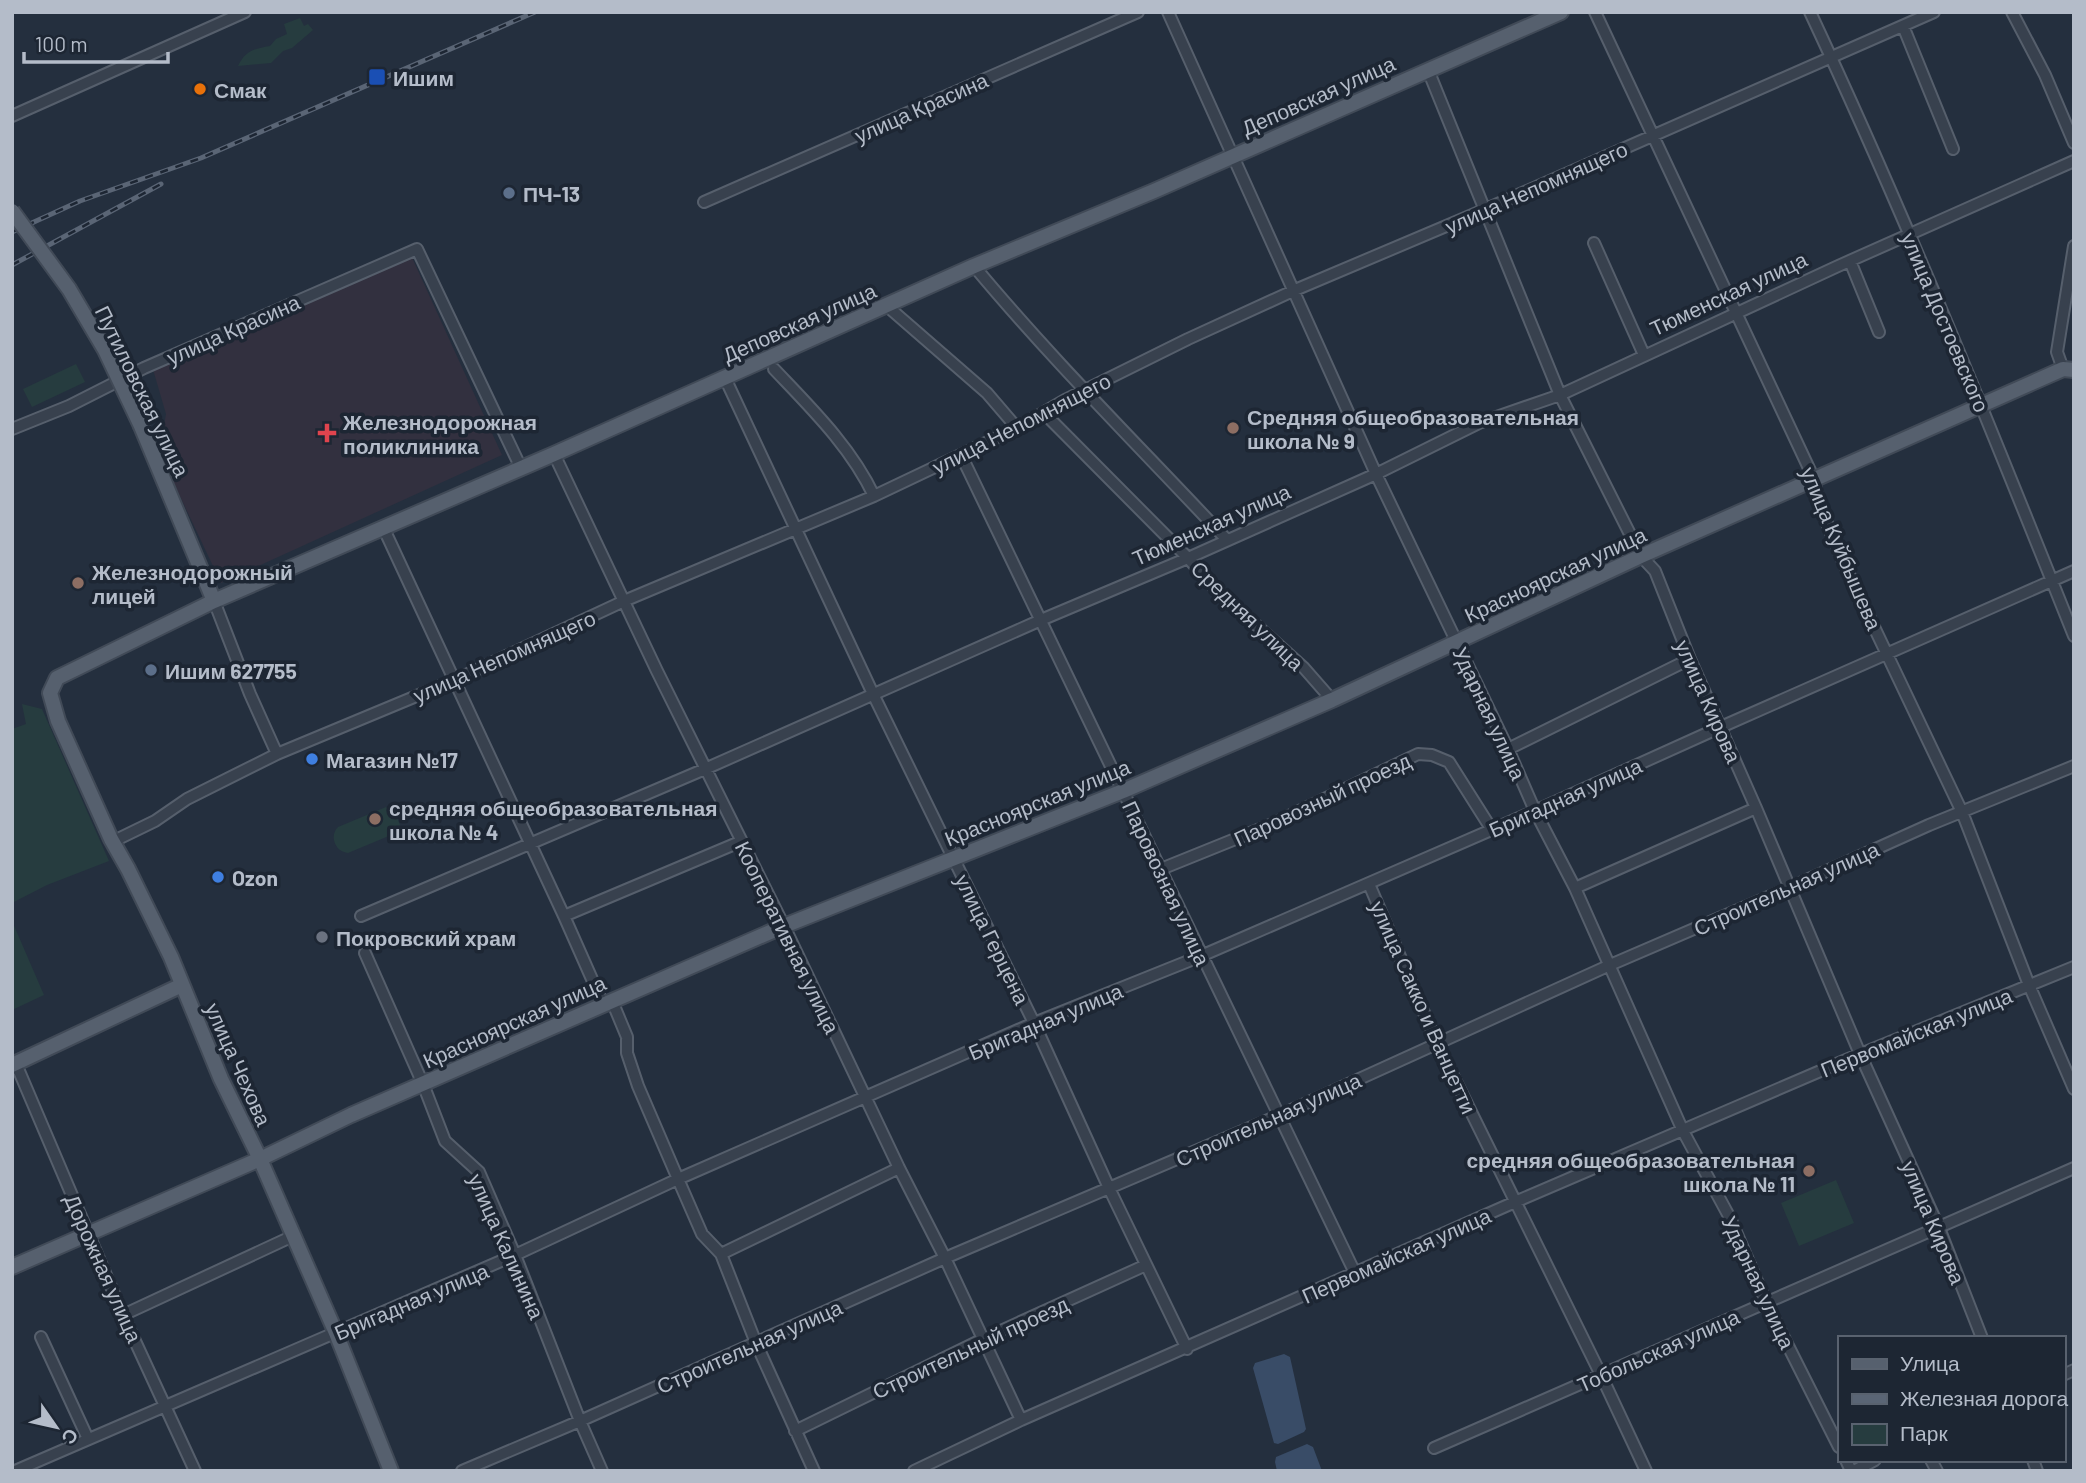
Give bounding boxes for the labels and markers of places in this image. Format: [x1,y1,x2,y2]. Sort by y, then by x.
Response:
place label: Ишим [393,65,454,90]
marker: Ишим [367,67,387,87]
place label: Смак [214,77,267,102]
marker: Смак [192,81,208,97]
place label: ПЧ-13 [523,181,580,206]
marker: ПЧ-13 [501,185,517,201]
place label: Средняя общеобразовательная школа № 9 [1247,404,1579,453]
place label: Железнодорожная поликлиника [342,409,537,458]
marker: Средняя общеобразовательная школа № 9 [1225,420,1241,436]
marker: Железнодорожная поликлиника [317,423,337,443]
place label: Железнодорожный лицей [91,559,293,608]
marker: Железнодорожный лицей [70,575,86,591]
place label: Ишим 627755 [165,658,297,683]
marker: Ишим 627755 [143,662,159,678]
place label: Магазин №17 [326,747,458,772]
marker: Магазин №17 [304,751,320,767]
place label: средняя общеобразовательная школа № 4 [389,795,718,844]
marker: средняя общеобразовательная школа № 4 [367,811,383,827]
place label: Ozon [232,865,278,890]
marker: Ozon [210,869,226,885]
place label: Покровский храм [336,925,516,950]
marker: Покровский храм [314,929,330,945]
place label: средняя общеобразовательная школа № 11 [1466,1147,1795,1196]
marker: средняя общеобразовательная школа № 11 [1801,1163,1817,1179]

